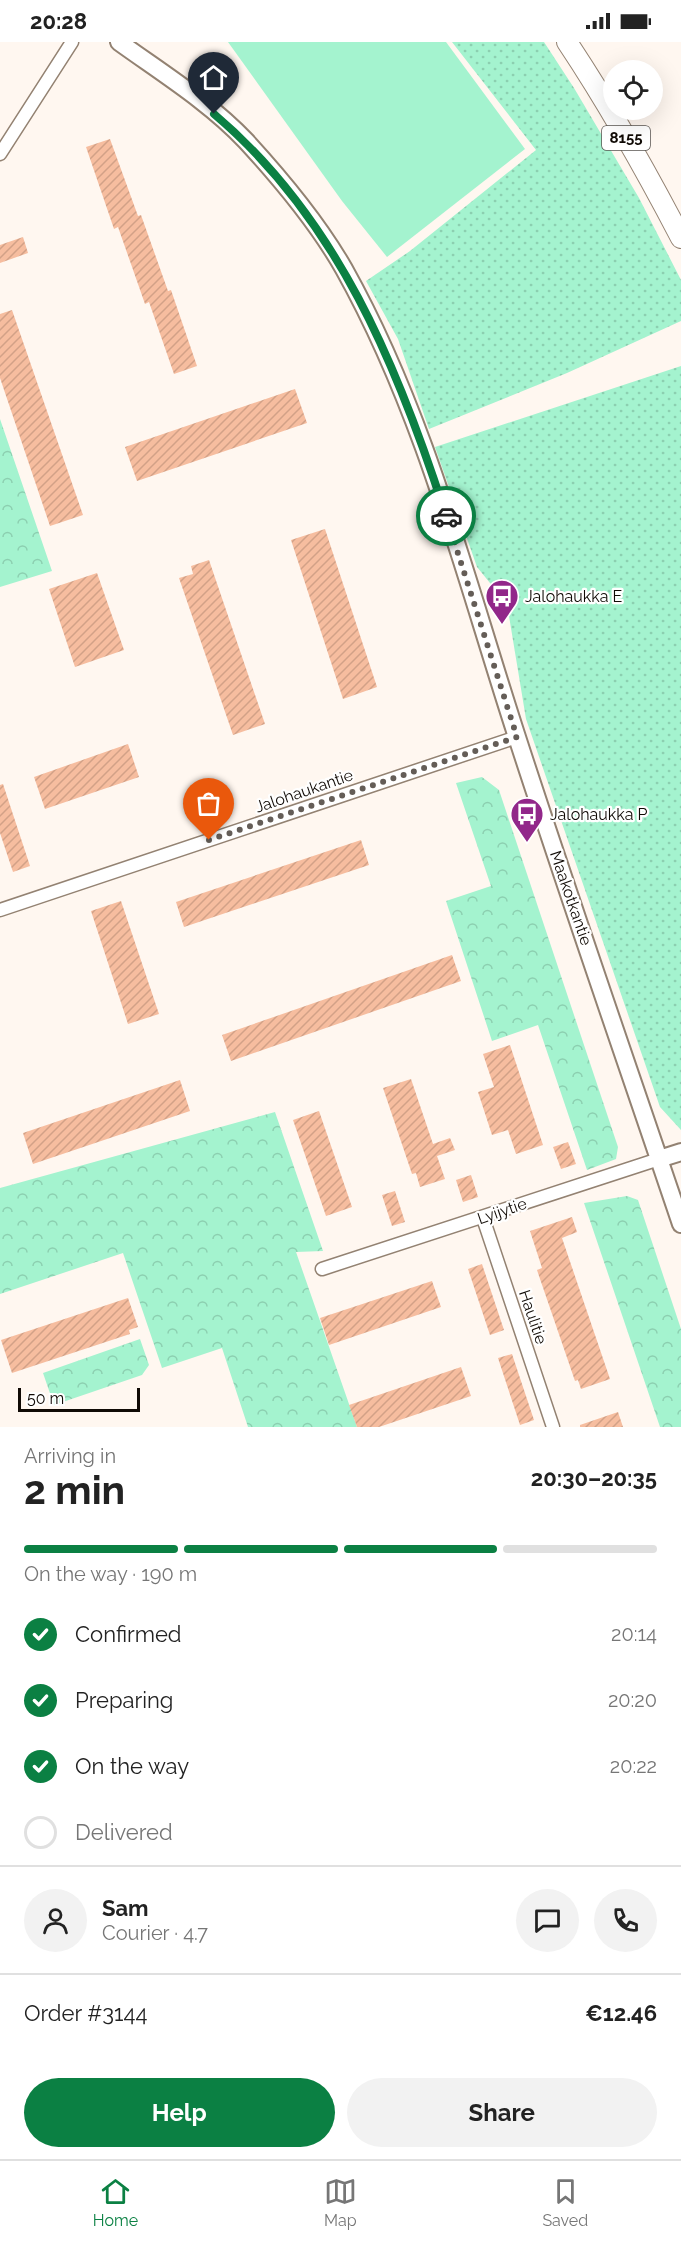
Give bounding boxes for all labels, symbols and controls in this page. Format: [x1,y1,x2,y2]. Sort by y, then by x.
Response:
text: 20:28 [30,8,87,34]
pin [188,52,239,114]
map controls [603,60,663,120]
button: locate [603,60,663,120]
icon: home [197,61,230,94]
road number: 8155 [602,126,650,150]
courier [416,486,476,546]
icon: car [430,500,463,533]
bus stop icon: Jalohaukka E [484,578,520,625]
place label: Jalohaukka E [525,587,622,606]
street label: Jalohaukantie [253,765,355,817]
pin [183,778,234,840]
icon: bag [192,787,225,820]
bus stop icon: Jalohaukka P [509,796,545,843]
place label: Jalohaukka P [550,805,647,824]
street label: Maakotkantie [546,848,596,948]
street label: Lyijytie [475,1194,529,1228]
street label: Haulitie [515,1287,551,1347]
scale bar [18,1385,140,1412]
text: 50 m [27,1389,64,1408]
text: Arriving in [24,1444,116,1468]
text: 20:30–20:35 [531,1465,657,1491]
text: 2 min [24,1467,125,1513]
text: On the way · 190 m [24,1562,197,1586]
icon: check [24,1618,57,1651]
text: Confirmed [75,1621,182,1647]
text: 20:14 [611,1622,657,1646]
icon: check [24,1684,57,1717]
text: Preparing [75,1687,173,1713]
text: 20:20 [608,1688,657,1712]
icon: check [24,1750,57,1783]
text: On the way [75,1753,189,1779]
text: 20:22 [610,1754,657,1778]
text: Delivered [75,1819,173,1845]
button: person [24,1889,87,1952]
button: chat [516,1889,579,1952]
button: phone [594,1889,657,1952]
text: Sam [102,1895,149,1921]
text: Courier · 4.7 [102,1921,208,1945]
text: Order #3144 [24,2000,147,2026]
text: €12.46 [585,2000,657,2026]
button: Help [24,2078,335,2147]
button: Share [347,2078,657,2147]
tab: Home [93,2175,138,2230]
tab: Map [324,2175,357,2230]
tab: Saved [542,2175,588,2230]

